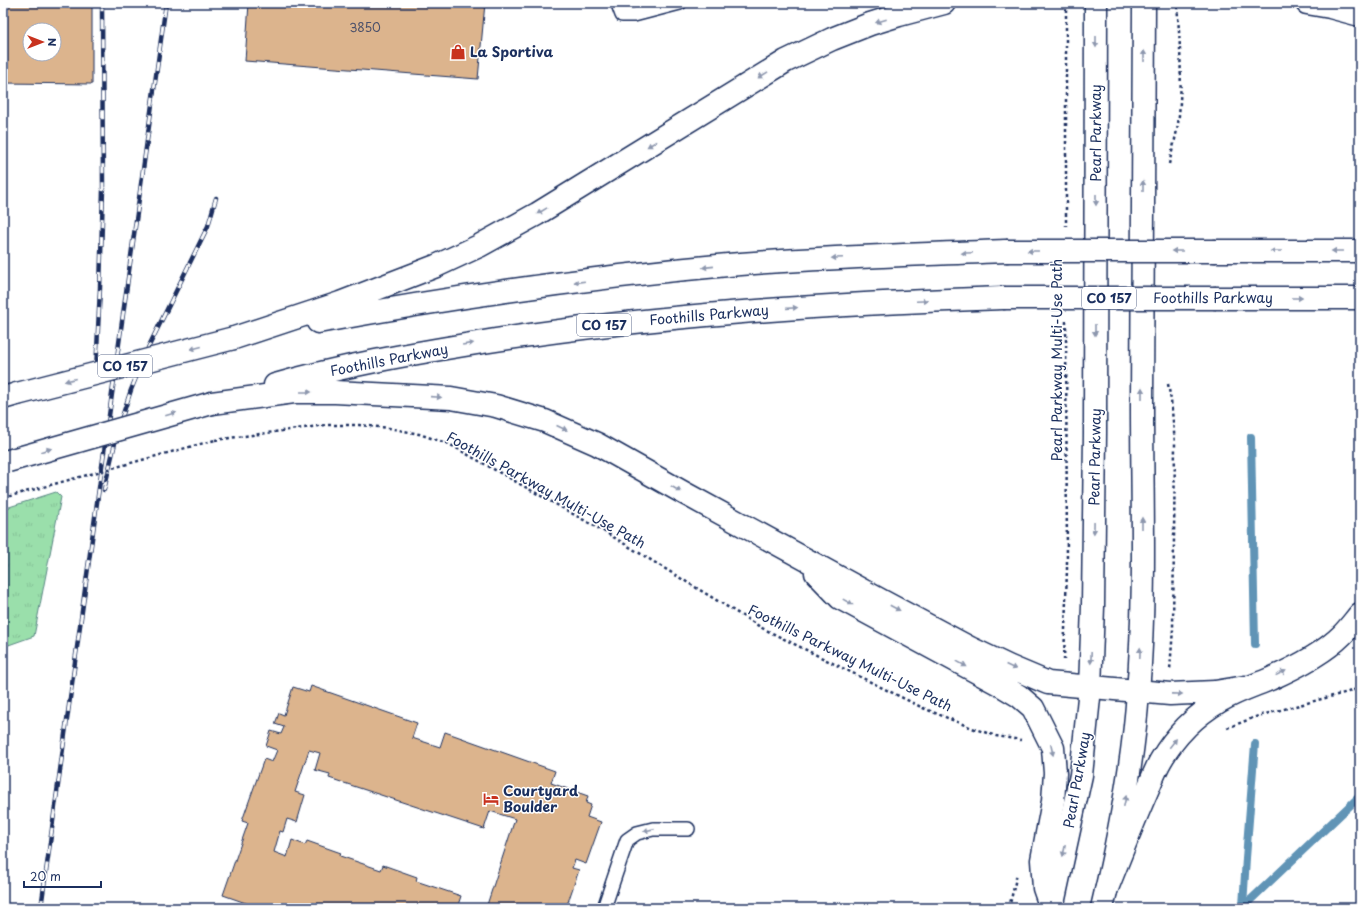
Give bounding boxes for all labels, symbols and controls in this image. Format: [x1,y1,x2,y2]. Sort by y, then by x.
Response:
house number: 3850 [349,18,381,36]
one-way arrow [874,18,886,24]
north arrow [22,22,62,62]
one-way arrow [1093,36,1099,49]
text: N [44,38,61,47]
place label: La Sportiva [470,41,553,62]
shop icon: La Sportiva [449,43,467,61]
one-way arrow [1140,50,1147,62]
one-way arrow [758,71,768,79]
street label: Pearl Parkway [1085,84,1106,182]
one-way arrow [647,140,658,147]
one-way arrow [1139,180,1146,192]
one-way arrow [1092,194,1099,206]
one-way arrow [536,208,548,215]
one-way arrow [1026,248,1039,254]
one-way arrow [1170,248,1183,254]
one-way arrow [1269,248,1282,254]
one-way arrow [1330,248,1343,254]
one-way arrow [961,249,973,256]
one-way arrow [830,255,843,261]
street label: Pearl Parkway Multi-Use Path [1046,259,1067,461]
one-way arrow [702,264,714,271]
one-way arrow [573,279,585,285]
road number: CO 157 [1082,287,1136,309]
street label: Foothills Parkway [1153,287,1273,308]
one-way arrow [1291,295,1304,301]
one-way arrow [916,298,929,304]
street label: Foothills Parkway [648,299,770,330]
one-way arrow [786,304,798,311]
road number: CO 157 [577,314,631,336]
one-way arrow [1092,324,1098,337]
street label: Foothills Parkway [328,338,450,381]
one-way arrow [462,341,474,347]
one-way arrow [190,345,202,351]
road number: CO 157 [98,355,152,377]
one-way arrow [64,377,76,383]
one-way arrow [1139,386,1145,399]
one-way arrow [300,389,313,395]
one-way arrow [430,393,442,400]
street label: Pearl Parkway [1083,408,1106,506]
one-way arrow [164,411,177,417]
one-way arrow [556,425,567,431]
street label: Foothills Parkway Multi-Use Path [443,426,650,553]
one-way arrow [40,447,52,453]
one-way arrow [670,486,682,493]
one-way arrow [1139,516,1145,529]
one-way arrow [1091,522,1097,535]
street label: Foothills Parkway Multi-Use Path [745,599,956,716]
one-way arrow [842,599,854,605]
one-way arrow [889,605,901,612]
one-way arrow [1137,646,1143,659]
one-way arrow [1088,652,1094,665]
one-way arrow [956,661,968,668]
one-way arrow [1005,664,1017,671]
one-way arrow [1276,670,1287,676]
one-way arrow [1171,691,1184,697]
street label: Pearl Parkway [1058,730,1095,830]
one-way arrow [1169,737,1177,748]
one-way arrow [1050,744,1056,756]
place label: Courtyard Boulder [503,780,579,817]
hotel icon: Courtyard Boulder [482,790,500,808]
one-way arrow [1122,795,1128,808]
one-way arrow [643,828,655,834]
one-way arrow [1061,844,1067,857]
scale bar [24,863,101,889]
text: 20 m [30,867,61,885]

